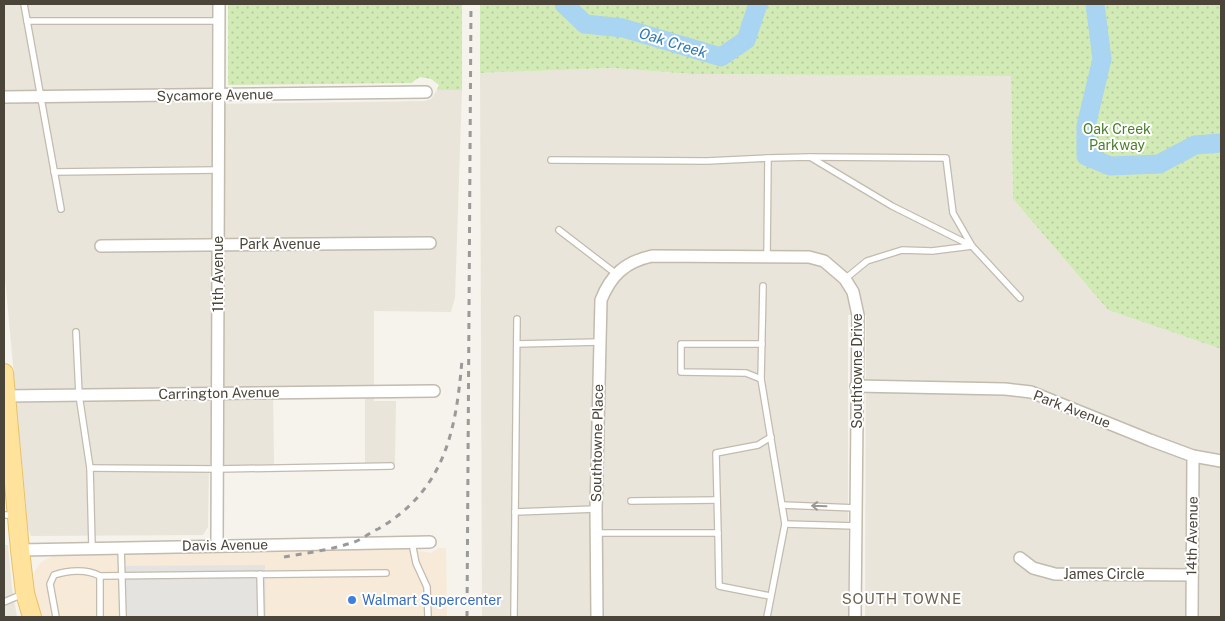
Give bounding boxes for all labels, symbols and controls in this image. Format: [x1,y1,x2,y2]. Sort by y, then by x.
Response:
water label: Oak Creek [637,24,710,61]
street label: Sycamore Avenue [156,86,274,104]
park label: Oak Creek Parkway [1083,121,1151,153]
street label: 11th Avenue [210,236,226,312]
street label: Park Avenue [239,236,321,252]
street label: Southtowne Drive [849,313,865,429]
street label: Carrington Avenue [158,384,280,402]
street label: Southtowne Place [588,384,606,502]
street label: Park Avenue [1031,387,1113,431]
street label: 14th Avenue [1183,496,1201,576]
one-way arrow [811,502,827,511]
street label: Davis Avenue [182,536,268,554]
street label: James Circle [1063,566,1145,582]
district label: SOUTH TOWNE [842,590,962,607]
place label: Walmart Supercenter [362,592,502,608]
marker: Walmart Supercenter [346,594,358,606]

